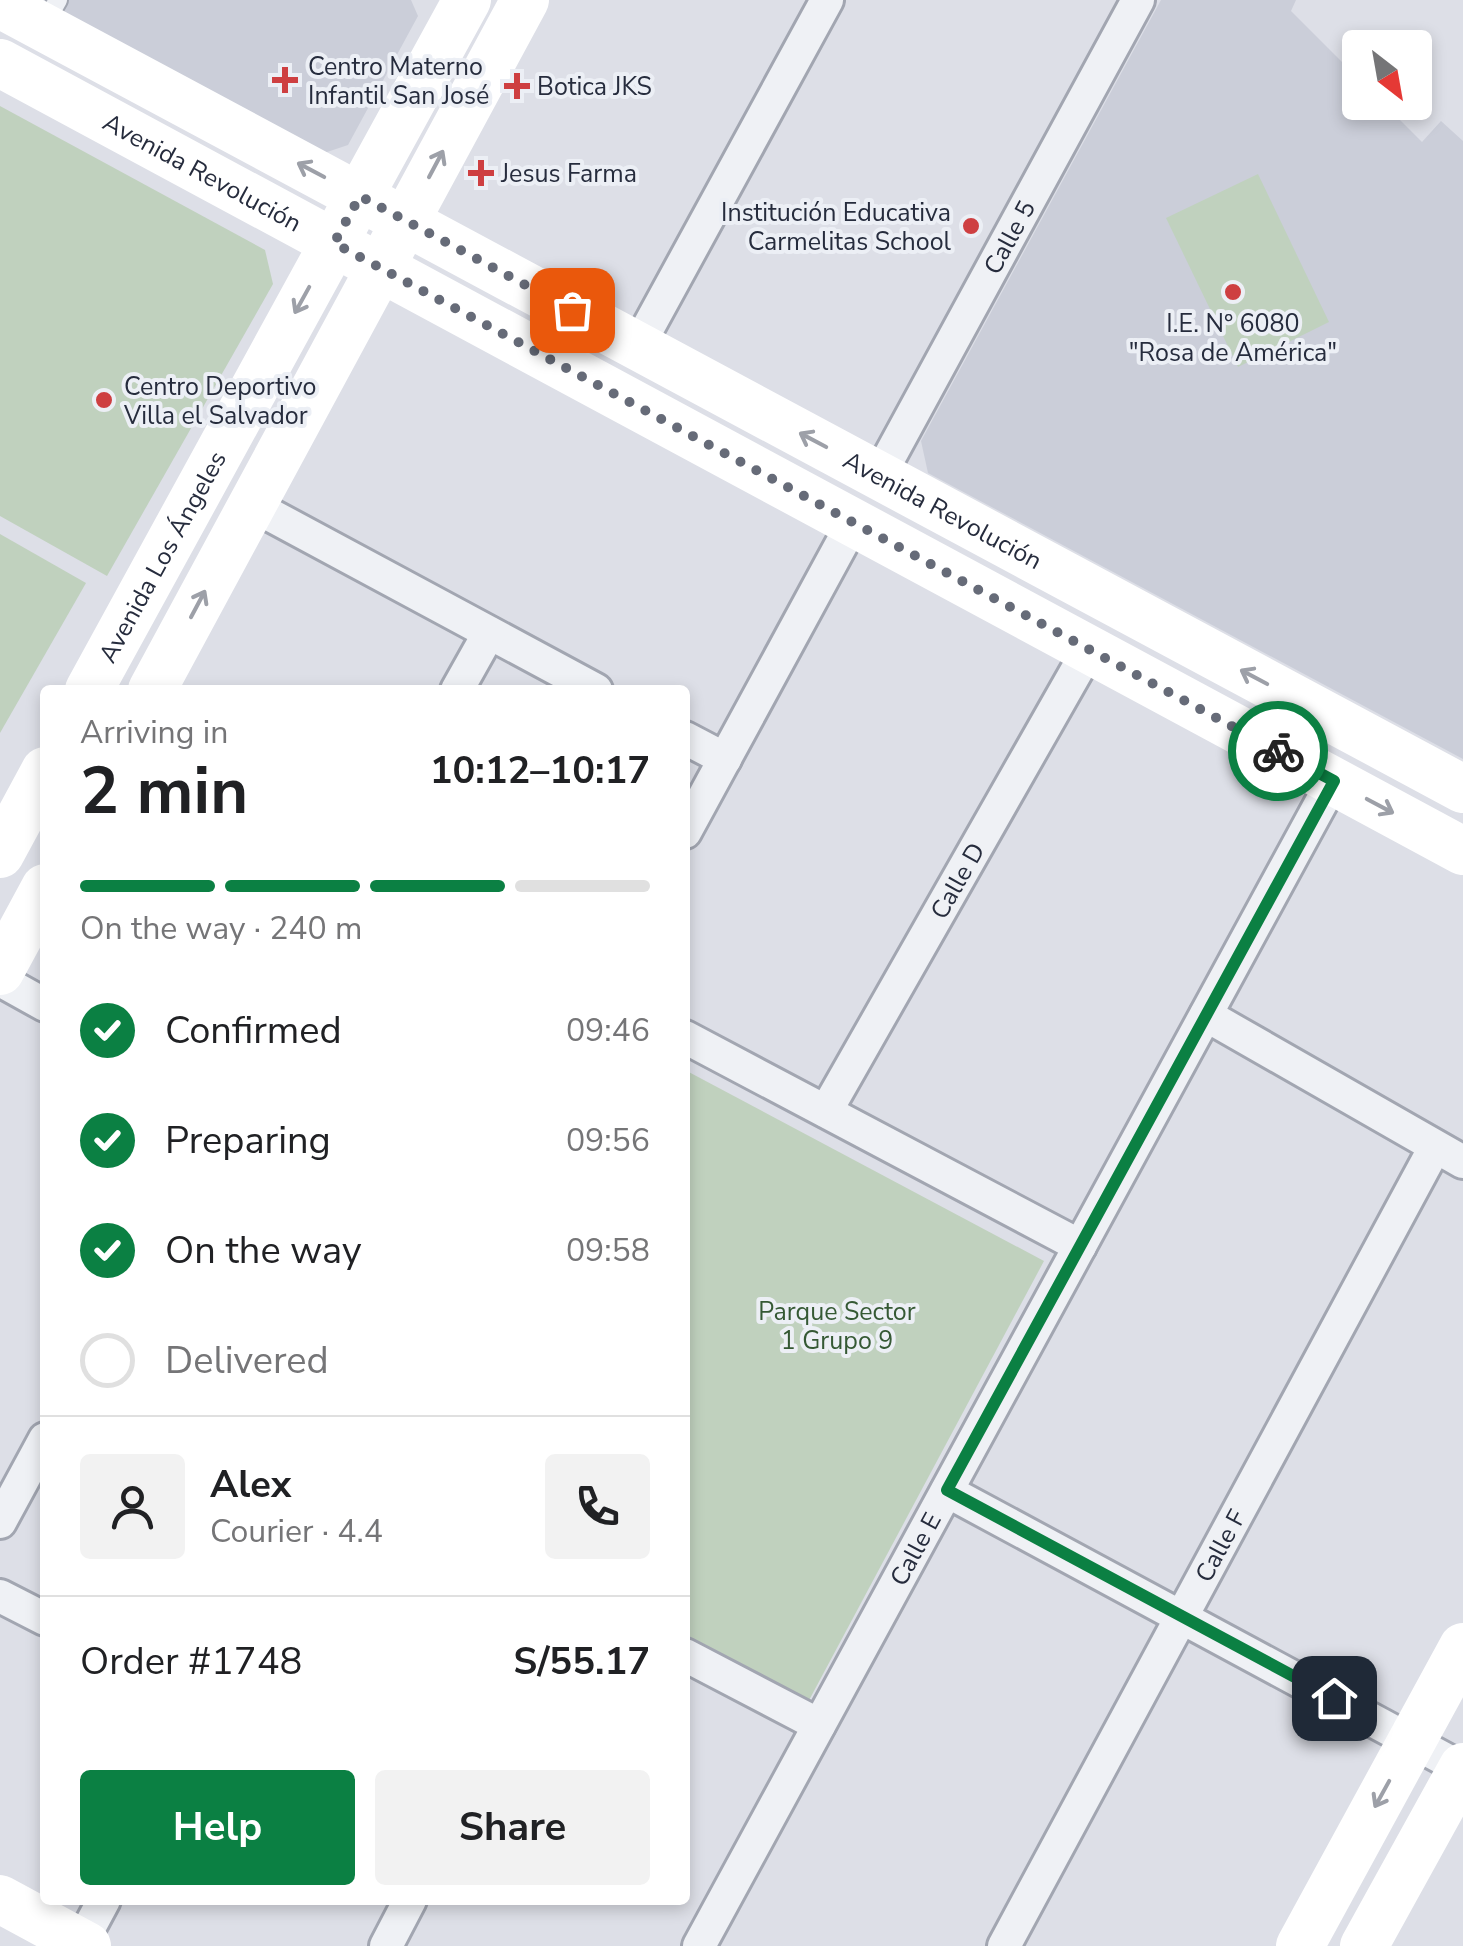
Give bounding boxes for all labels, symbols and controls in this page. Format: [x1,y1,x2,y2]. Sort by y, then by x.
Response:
north arrow [1342,30,1432,120]
map controls [1342,30,1432,120]
place label: Centro Materno Infantil San José [308,50,489,113]
marker: Centro Materno Infantil San José [272,67,298,93]
place label: Botica JKS [537,70,652,104]
marker: Botica JKS [506,75,528,97]
street label: Avenida Revolución [97,106,307,240]
one-way arrow [427,150,446,180]
place label: Jesus Farma [500,157,637,191]
one-way arrow [297,160,327,180]
marker: Jesus Farma [470,162,492,184]
street label: Calle 5 [976,195,1044,280]
place label: Institución Educativa Carmelitas School [721,196,952,259]
marker: Institución Educativa Carmelitas School [960,215,982,237]
pin [530,268,615,353]
marker: I.E. N° 6080 "Rosa de América" [1222,281,1244,303]
icon: bag [545,283,600,338]
one-way arrow [292,285,312,315]
place label: I.E. N° 6080 "Rosa de América" [1129,307,1337,370]
place label: Centro Deportivo Villa el Salvador [123,370,316,433]
marker: Centro Deportivo Villa el Salvador [93,389,115,411]
one-way arrow [799,430,829,449]
street label: Avenida Revolución [837,444,1048,578]
street label: Avenida Los Ángeles [91,445,235,669]
one-way arrow [189,590,209,620]
one-way arrow [1239,666,1269,686]
courier [1228,701,1328,801]
text: Arriving in [80,711,228,754]
icon: bike [1251,724,1306,779]
text: 10:12–10:17 [430,745,650,796]
text: 2 min [80,747,248,836]
one-way arrow [1365,797,1395,816]
street label: Calle D [923,837,993,926]
text: On the way · 240 m [80,907,362,950]
icon: check [80,1003,135,1058]
text: Confirmed [165,1005,342,1056]
text: 09:46 [566,1009,650,1052]
icon: check [80,1113,135,1168]
text: Preparing [165,1115,331,1166]
text: 09:56 [566,1119,650,1162]
icon: check [80,1223,135,1278]
text: On the way [165,1225,361,1276]
text: 09:58 [566,1229,650,1272]
park label: Parque Sector 1 Grupo 9 [758,1295,916,1358]
text: Delivered [165,1335,329,1386]
button: person [80,1454,185,1559]
button: phone [545,1454,650,1559]
text: Alex [210,1459,291,1510]
street label: Calle F [1187,1503,1254,1588]
street label: Calle E [882,1507,950,1592]
text: Courier · 4.4 [210,1510,383,1553]
text: Order #1748 [80,1636,302,1687]
text: S/55.17 [513,1636,650,1687]
pin [1292,1656,1377,1741]
icon: home [1307,1671,1362,1726]
button: Help [80,1770,355,1885]
button: Share [375,1770,650,1885]
one-way arrow [1372,1779,1392,1808]

